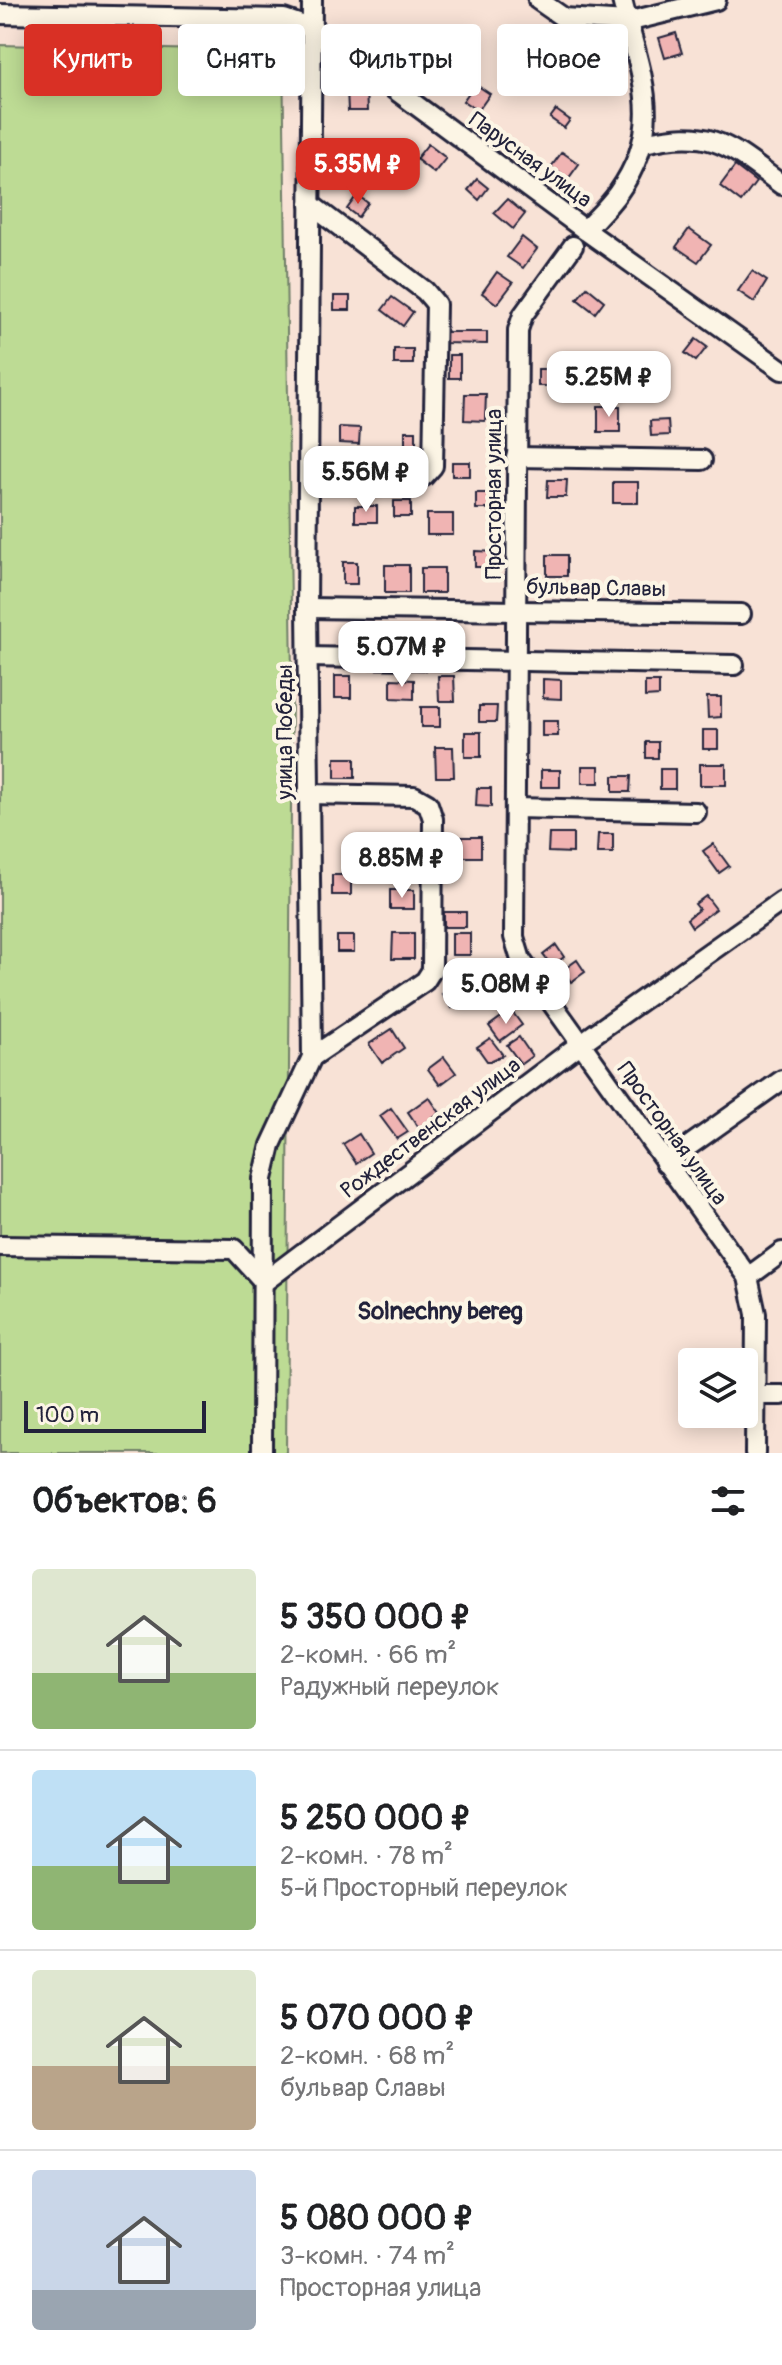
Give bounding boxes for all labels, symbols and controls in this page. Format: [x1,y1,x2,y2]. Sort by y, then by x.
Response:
chip: Купить [24,24,162,96]
chip: Снять [178,24,305,96]
chip: Фильтры [321,24,481,96]
chip: Новое [497,24,628,96]
street label: Парусная улица [463,106,597,214]
pin: 5.35M ₽ [284,138,432,206]
text: 5.35M ₽ [314,148,402,180]
pin: 5.25M ₽ [535,351,683,419]
text: 5.25M ₽ [565,361,653,393]
street label: Просторная улица [480,409,508,579]
pin: 5.56M ₽ [292,446,440,514]
text: 5.56M ₽ [322,456,410,488]
street label: бульвар Славы [526,573,666,603]
pin: 5.07M ₽ [328,621,476,689]
text: 5.07M ₽ [356,631,448,663]
street label: улица Победы [271,664,299,801]
pin: 8.85M ₽ [328,832,476,900]
text: 8.85M ₽ [359,842,445,874]
pin: 5.08M ₽ [432,958,580,1026]
text: 5.08M ₽ [461,968,551,1000]
street label: Рождественская улица [335,1051,526,1205]
street label: Просторная улица [611,1056,734,1211]
district label: Solnechny bereg [357,1297,523,1326]
map controls [678,1348,758,1428]
button: layers [678,1348,758,1428]
scale bar [24,1397,206,1433]
text: 100 m [36,1401,99,1429]
icon: filters [706,1479,750,1523]
text: Объектов: 6 [32,1480,217,1523]
text: 5 350 000 ₽ [280,1596,471,1639]
icon: home [96,1601,192,1697]
text: 2-комн. · 66 m² [280,1639,456,1671]
text: Радужный переулок [280,1671,499,1703]
text: 5 250 000 ₽ [280,1797,471,1840]
icon: home [96,1802,192,1898]
text: 2-комн. · 78 m² [280,1840,453,1872]
text: 5-й Просторный переулок [280,1872,568,1904]
text: 5 070 000 ₽ [280,1997,475,2040]
icon: home [96,2002,192,2098]
text: 2-комн. · 68 m² [280,2040,454,2072]
text: бульвар Славы [280,2072,446,2104]
text: 5 080 000 ₽ [280,2197,474,2240]
icon: home [96,2202,192,2298]
text: 3-комн. · 74 m² [280,2240,455,2272]
text: Просторная улица [280,2272,481,2304]

